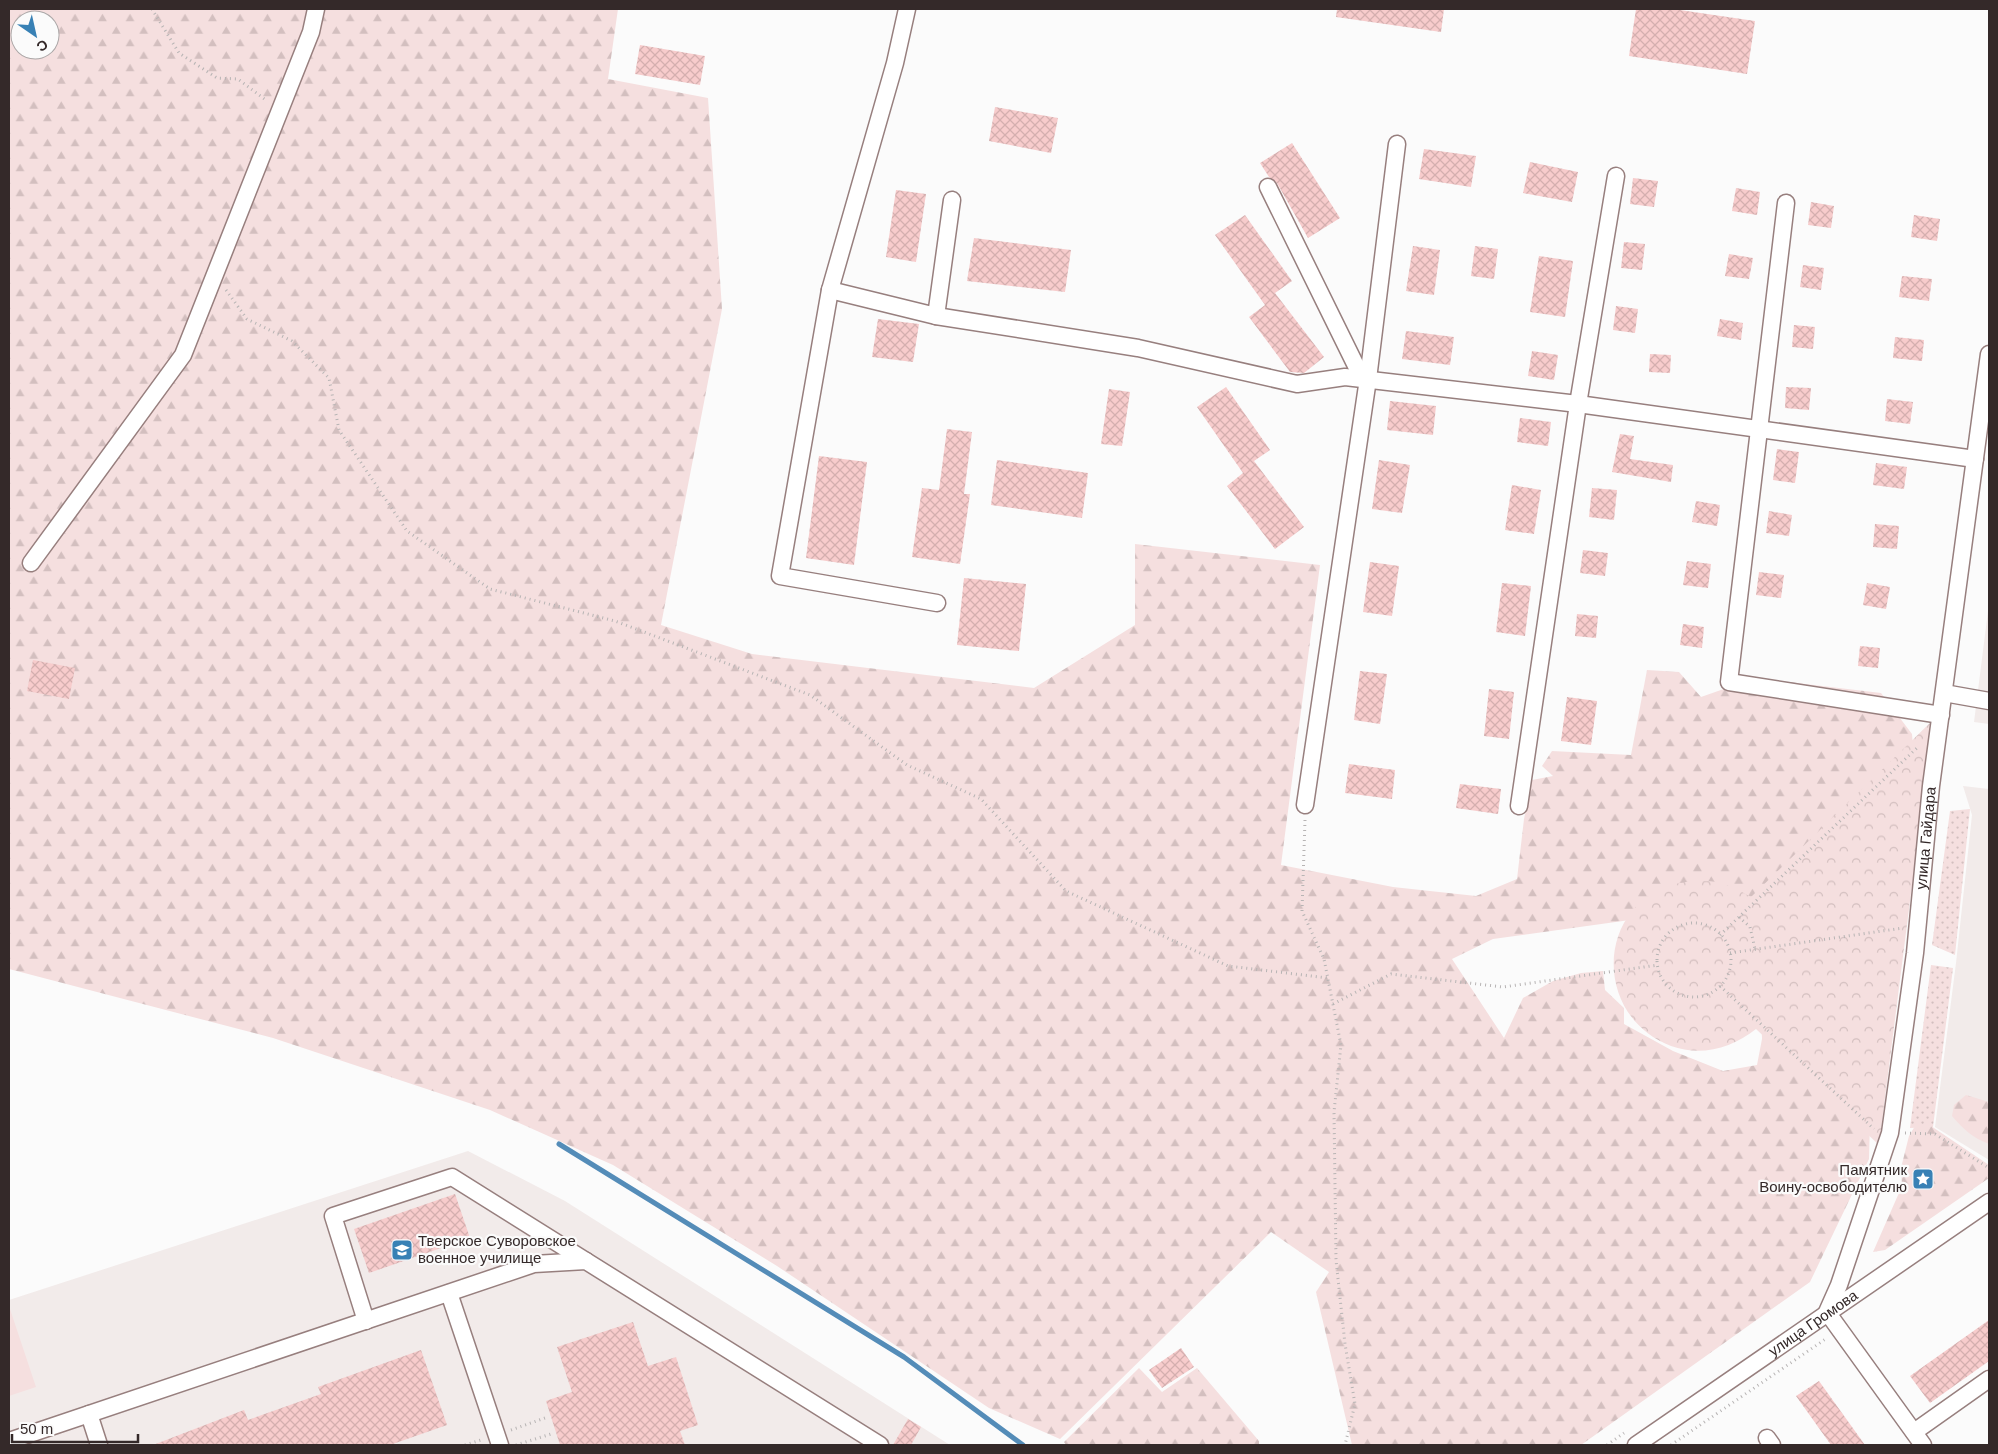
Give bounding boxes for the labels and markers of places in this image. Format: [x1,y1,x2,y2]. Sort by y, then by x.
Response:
place label: Памятник Воину-освободителю [1759,1161,1907,1195]
place icon: Памятник Воину-освободителю [1911,1167,1935,1191]
place label: Тверское Суворовское военное училище [418,1232,576,1266]
school or university icon: Тверское Суворовское военное училище [390,1238,414,1262]

